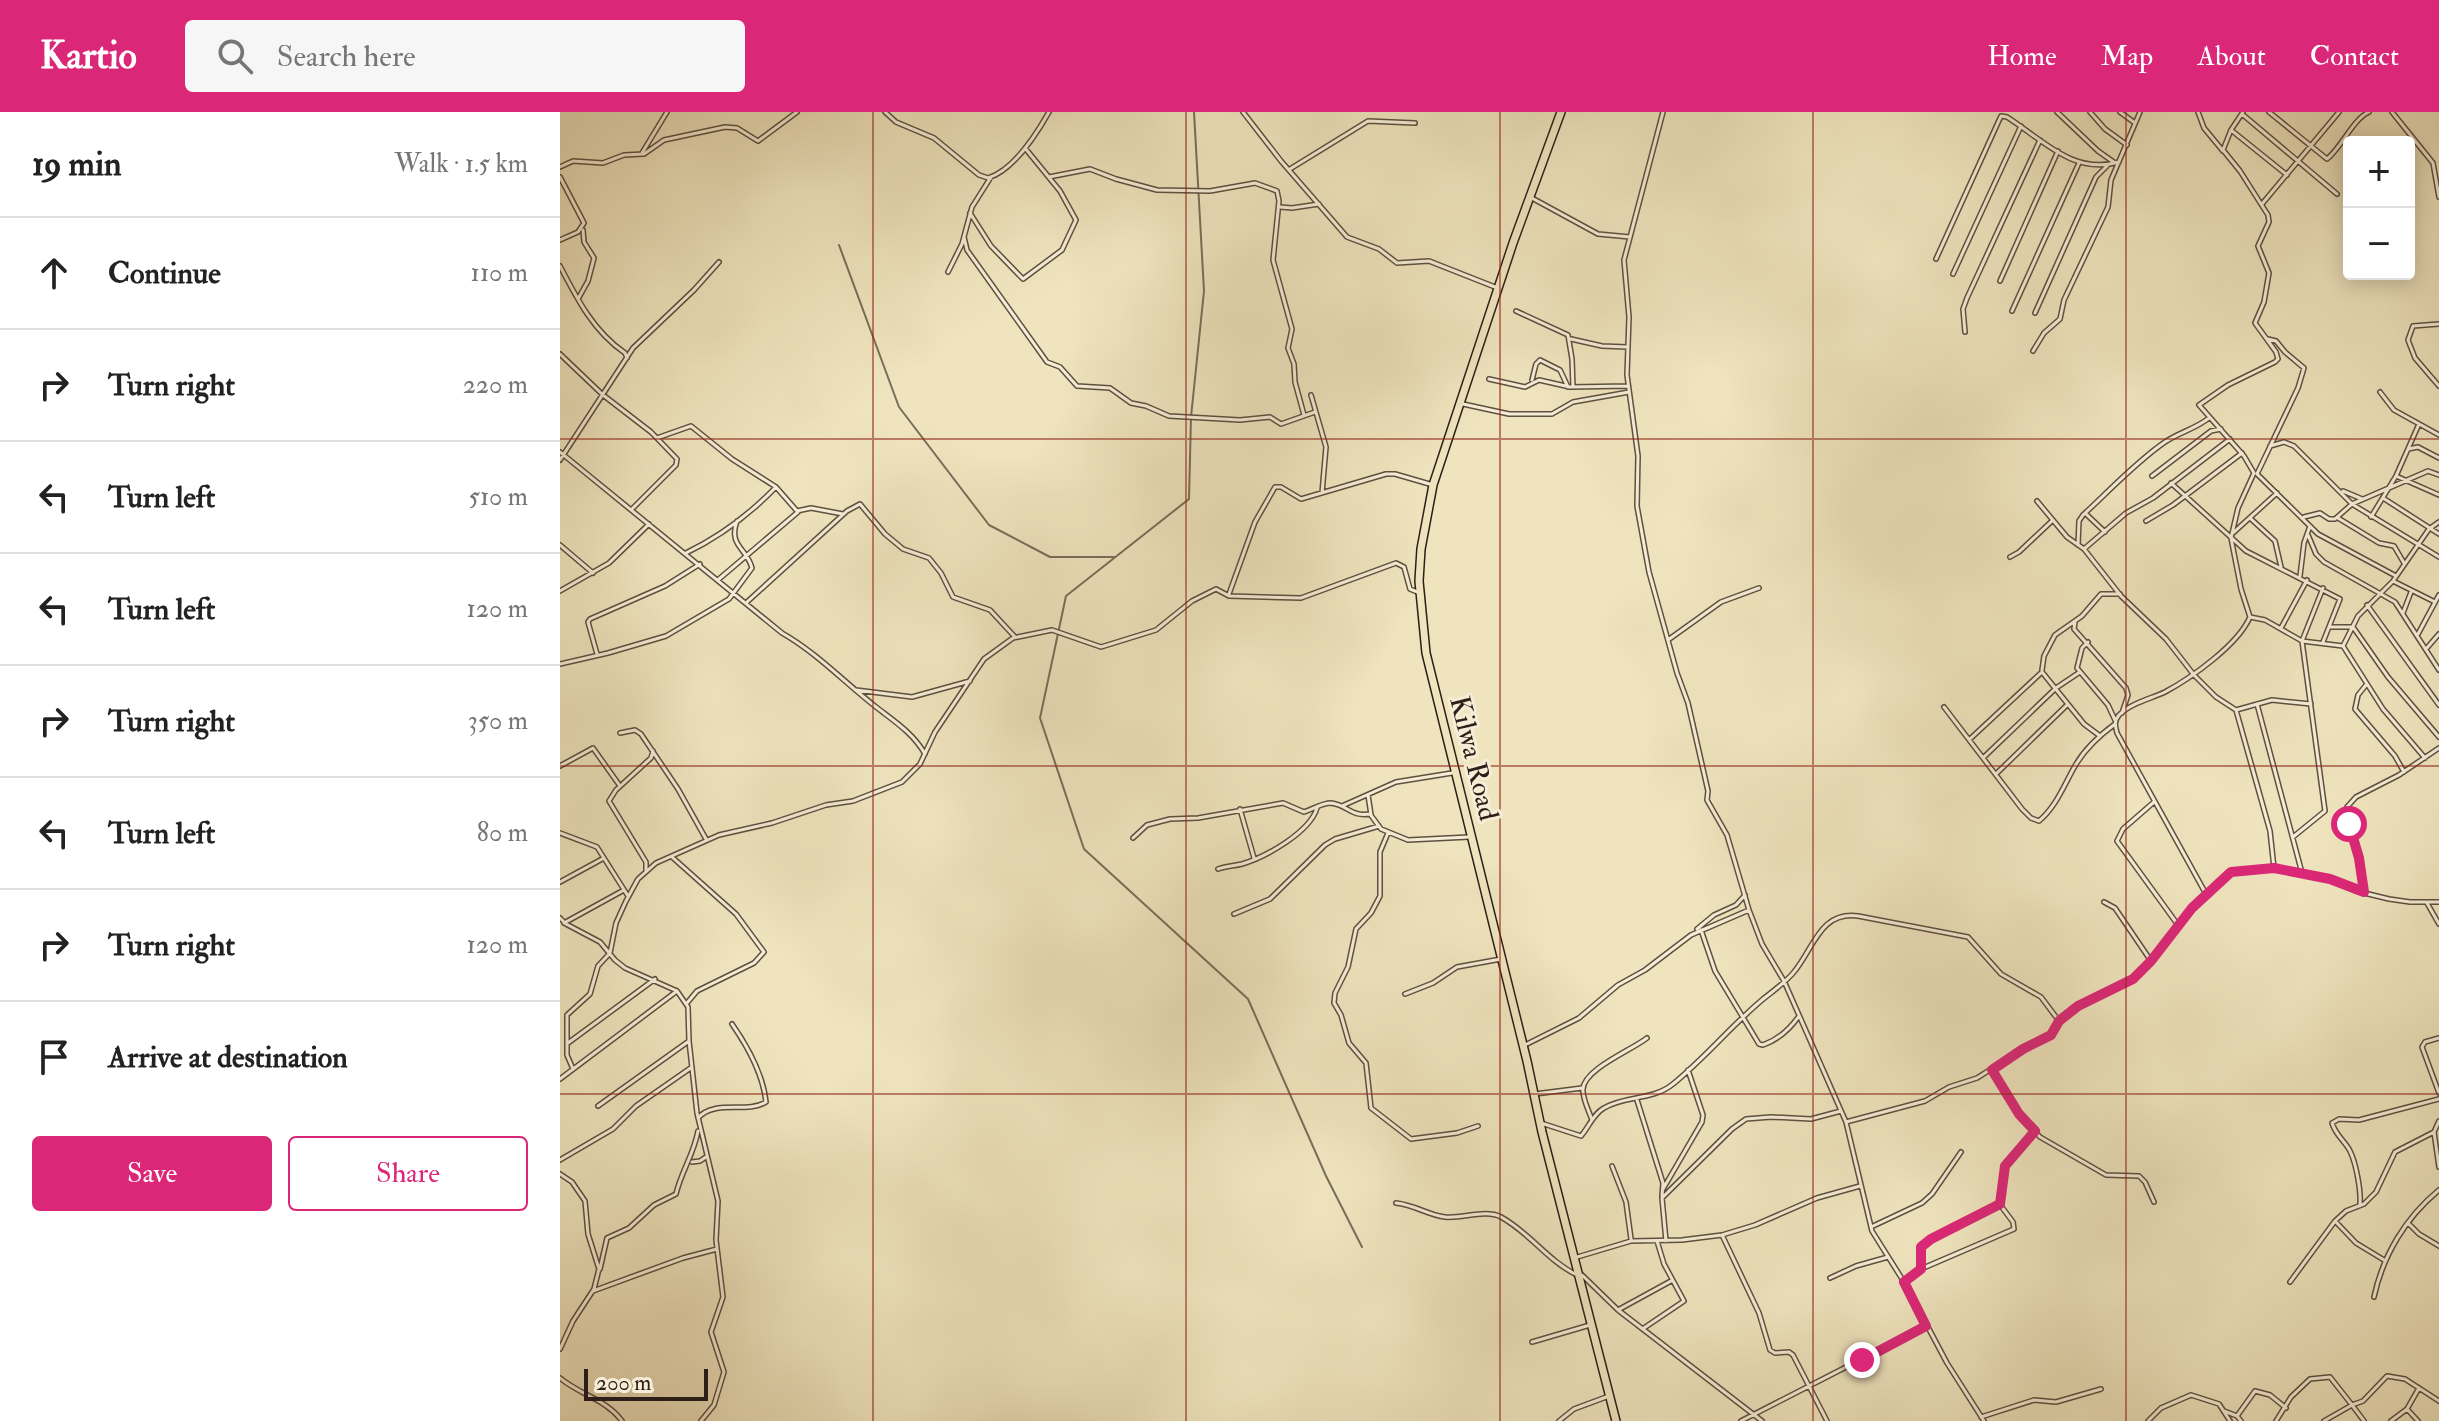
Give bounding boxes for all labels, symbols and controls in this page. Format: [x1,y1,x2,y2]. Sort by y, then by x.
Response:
search box [185,20,745,92]
text: Kartio [40,32,137,80]
icon: search [213,34,257,78]
text: Search here [277,38,416,75]
text: Home [1987,39,2057,74]
text: Map [2101,39,2153,74]
text: About [2197,39,2266,74]
text: Contact [2310,39,2399,74]
map controls [2343,136,2415,280]
button: + [2343,136,2415,208]
text: 19 min [32,143,122,186]
text: Walk · 1.5 km [395,148,528,180]
button: − [2343,208,2415,280]
icon: ahead [32,251,76,295]
text: Continue [108,255,221,292]
text: 110 m [471,257,528,289]
icon: right [32,363,76,407]
text: Turn right [108,367,235,404]
text: 220 m [463,369,528,401]
icon: left [32,475,76,519]
text: Turn left [108,479,215,516]
text: 510 m [468,481,528,513]
icon: left [32,587,76,631]
text: Turn left [108,591,215,628]
text: 120 m [467,593,528,625]
street label: Kilwa Road [1441,692,1506,824]
icon: right [32,699,76,743]
text: Turn right [108,703,235,740]
text: 350 m [468,705,528,737]
route start [2331,806,2367,842]
icon: left [32,811,76,855]
text: Turn left [108,815,215,852]
text: 80 m [477,817,528,849]
icon: right [32,923,76,967]
text: Turn right [108,927,235,964]
text: 120 m [467,929,528,961]
icon: arrive [32,1035,76,1079]
text: Arrive at destination [108,1039,348,1076]
button: Save [32,1136,272,1211]
button: Share [288,1136,528,1211]
route end [1844,1342,1880,1378]
scale bar [584,1365,708,1401]
text: 200 m [596,1369,651,1397]

